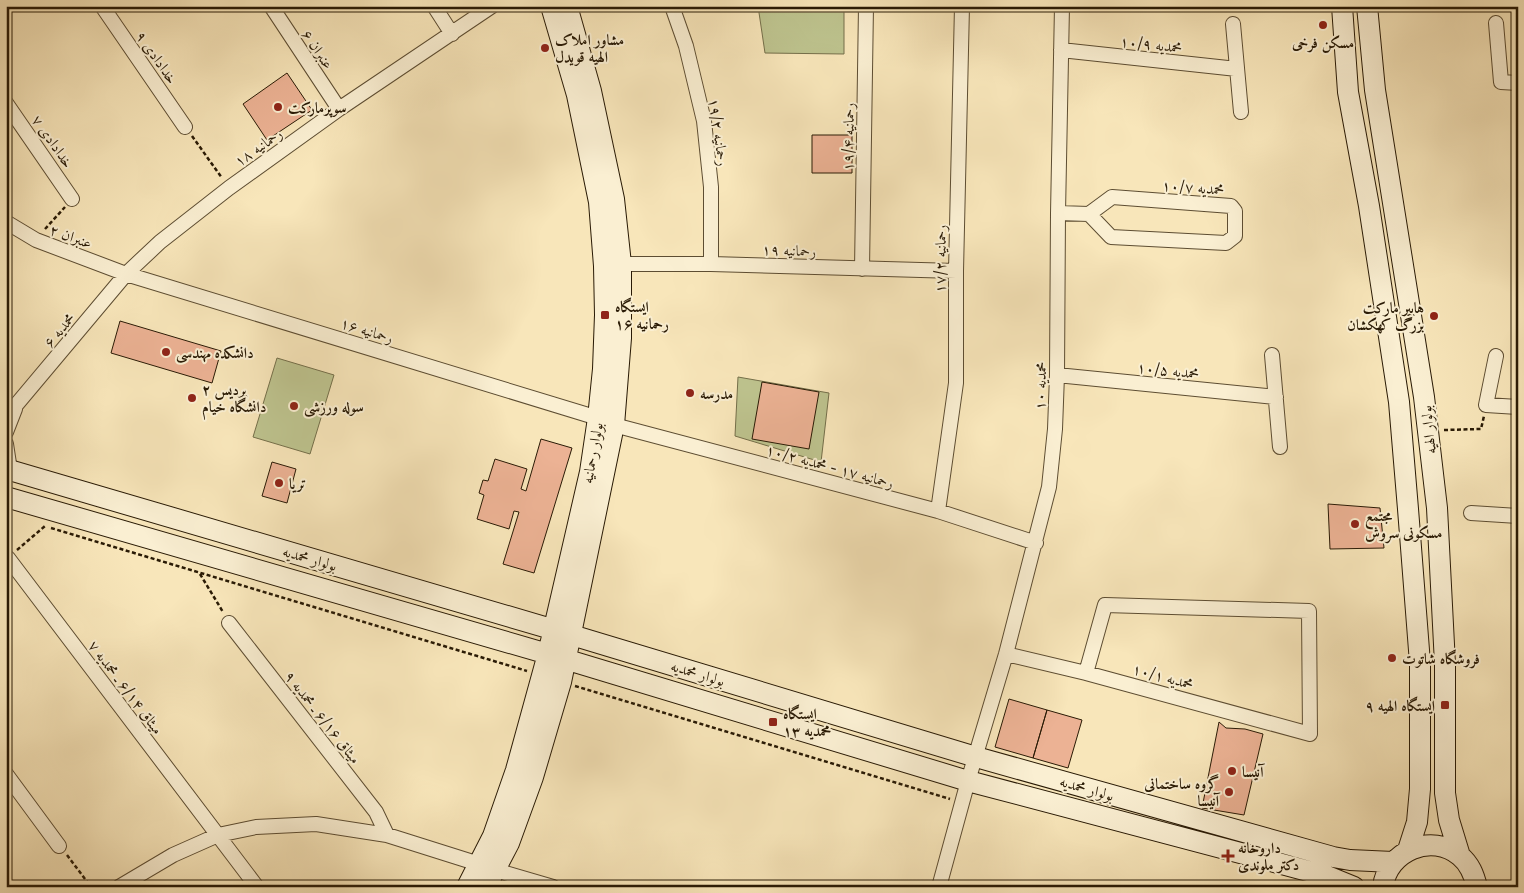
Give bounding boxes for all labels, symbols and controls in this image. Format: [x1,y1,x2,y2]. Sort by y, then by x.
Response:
marker: مسکن فرخی [1317,19,1329,31]
street label: عنبران ۶ [298,26,338,72]
street label: خدادادی ۹ [132,27,182,87]
place label: مشاور املاک الهیه قویدل [555,30,624,66]
street label: محمدیه ۱۰/۹ [1119,31,1183,57]
place label: مسکن فرخی [1291,33,1354,54]
marker: مشاور املاک الهیه قویدل [539,42,551,54]
street label: رحمانیه ۱۹/۲ [705,97,733,167]
place label: سوپرمارکت [288,98,346,118]
marker: سوپرمارکت [272,101,284,113]
street label: رحمانیه ۱۹/۴ [838,103,858,171]
street label: خدادادی ۷ [28,111,78,171]
street label: رحمانیه ۱۸ [230,124,286,170]
street label: محمدیه ۱۰/۷ [1161,175,1225,199]
street label: عنبران ۲ [47,220,95,252]
street label: رحمانیه ۱۷/۲ [930,225,950,293]
street label: رحمانیه ۱۹ [762,240,816,260]
place label: ایستگاه رحمانیه ۱۶ [615,297,669,333]
place label: هایپر مارکت بزرگ کهکشان [1347,298,1424,334]
street label: محمدیه ۶ [39,309,79,351]
marker: ایستگاه رحمانیه ۱۶ [599,309,611,321]
marker: هایپر مارکت بزرگ کهکشان [1428,310,1440,322]
street label: رحمانیه ۱۶ [338,313,396,347]
place label: دانشکده مهندسی [176,343,254,364]
marker: دانشکده مهندسی [160,346,172,358]
street label: محمدیه ۱۰/۵ [1136,357,1200,383]
street label: محمدیه ۱۰ [1030,361,1050,410]
place label: پردیس ۲ دانشگاه خیام [202,380,266,420]
place label: مدرسه [700,384,733,403]
marker: مدرسه [684,387,696,399]
marker: پردیس ۲ دانشگاه خیام [186,392,198,404]
place label: سوله ورزشی [304,397,364,418]
marker: سوله ورزشی [288,400,300,412]
street label: بولوار الهیه [1416,405,1440,455]
street label: بولوار رحمانیه [577,421,607,485]
street label: رحمانیه ۱۷ - محمدیه ۱۰/۲ [764,440,896,492]
place label: تریا [289,474,306,493]
marker: تریا [273,477,285,489]
place label: مجتمع مسکونی سروش [1365,506,1443,544]
marker: مجتمع مسکونی سروش [1349,518,1361,530]
street label: بولوار محمدیه [281,541,339,575]
street label: میثاق ۶/۱۴ ـ محمدیه ۷ [84,636,168,738]
place label: فروشگاه شاتوت [1402,649,1480,669]
marker: فروشگاه شاتوت [1386,652,1398,664]
street label: بولوار محمدیه [669,656,728,690]
street label: محمدیه ۱۰/۱ [1130,659,1196,693]
street label: میثاق ۶/۱۶ ـ محمدیه ۹ [281,667,365,767]
place label: ایستگاه الهیه ۹ [1365,696,1435,715]
marker: ایستگاه الهیه ۹ [1439,699,1451,711]
place label: ایستگاه محمدیه ۱۳ [783,704,831,740]
marker: ایستگاه محمدیه ۱۳ [767,716,779,728]
place label: آنیسا [1242,762,1265,781]
marker: آنیسا [1226,765,1238,777]
street label: بولوار محمدیه [1058,771,1116,805]
place label: گروه ساختمانی آنیسا [1143,774,1221,810]
marker: گروه ساختمانی آنیسا [1223,786,1235,798]
place label: داروخانه دکتر ملوندی [1238,838,1299,875]
marker: داروخانه دکتر ملوندی [1222,850,1234,862]

